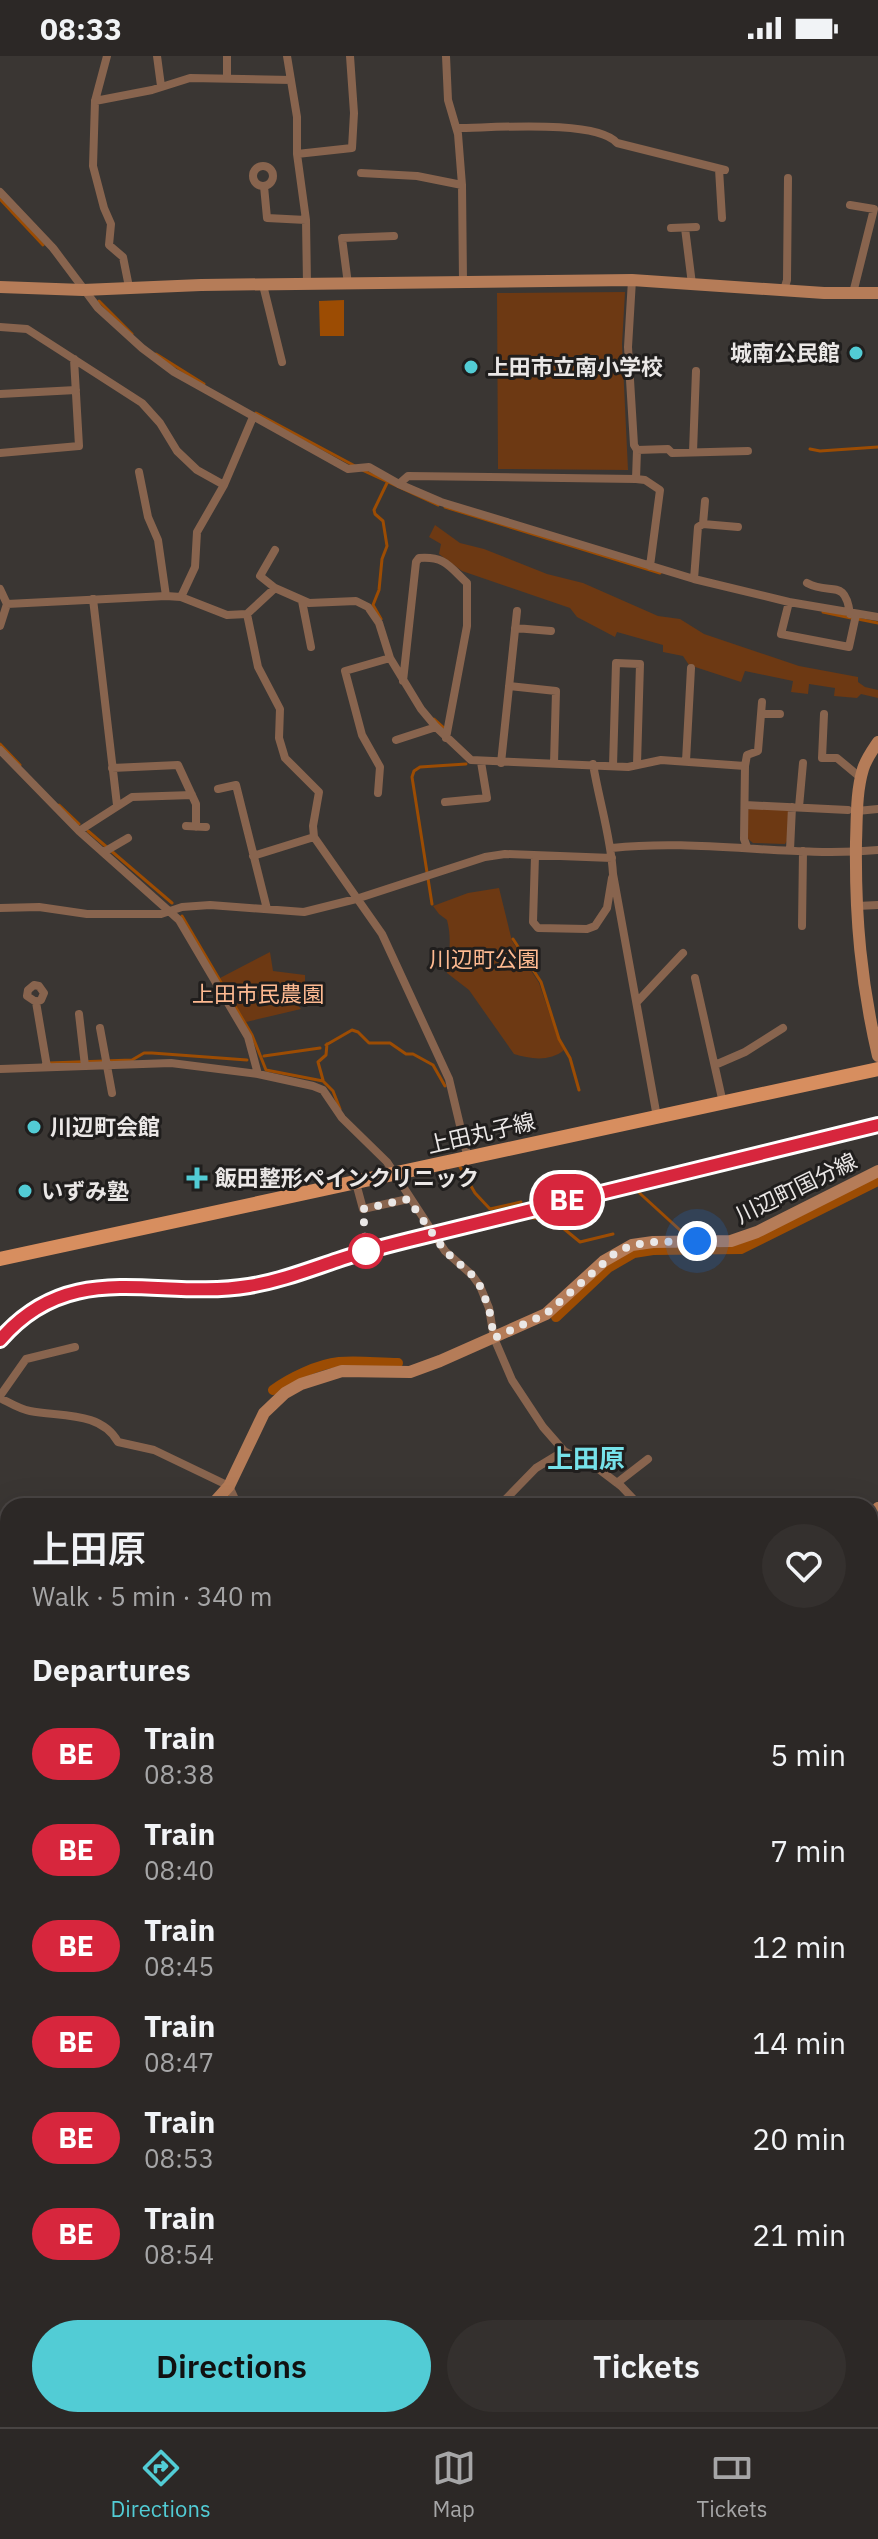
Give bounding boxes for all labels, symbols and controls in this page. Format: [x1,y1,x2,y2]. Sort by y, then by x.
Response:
text: 08:33 [40,9,122,48]
place label: 城南公民館 [730,338,840,367]
marker: 城南公民館 [847,344,865,362]
place label: 上田市立南小学校 [487,352,663,381]
marker: 上田市立南小学校 [462,358,480,376]
park label: 川辺町公園 [429,944,539,973]
park label: 上田市民農園 [192,979,324,1008]
street label: 上田丸子線 [424,1106,538,1159]
place label: 川辺町会館 [50,1112,160,1141]
marker: 川辺町会館 [25,1118,43,1136]
street label: 川辺町国分線 [730,1146,861,1230]
place label: 飯田整形ペインクリニック [214,1163,479,1192]
marker: 飯田整形ペインクリニック [186,1167,208,1189]
line badge: BE [531,1174,603,1226]
place label: いずみ塾 [41,1176,129,1205]
text: BE [549,1181,585,1218]
marker: いずみ塾 [16,1182,34,1200]
your location [677,1221,717,1261]
unlabelled marker [349,1234,383,1268]
district label: 上田原 [547,1441,625,1475]
text: 上田原 [32,1524,146,1573]
button: heart [762,1524,846,1608]
text: Walk · 5 min · 340 m [32,1579,272,1613]
text: Departures [32,1650,191,1689]
text: Train [144,1718,215,1757]
text: BE [58,1735,94,1772]
text: 5 min [770,1735,846,1774]
text: 08:38 [144,1757,214,1791]
text: Train [144,1814,215,1853]
text: BE [58,1831,94,1868]
text: 7 min [770,1831,846,1870]
text: 08:40 [144,1853,214,1887]
text: Train [144,1910,215,1949]
text: BE [58,1927,94,1964]
text: 12 min [752,1927,846,1966]
text: 08:45 [144,1949,214,1983]
text: Train [144,2006,215,2045]
text: BE [58,2023,94,2060]
text: 14 min [752,2023,846,2062]
text: 08:47 [144,2045,214,2079]
text: Train [144,2102,215,2141]
text: BE [58,2119,94,2156]
text: 20 min [752,2119,846,2158]
text: 08:53 [144,2141,214,2175]
text: Train [144,2198,215,2237]
text: BE [58,2215,94,2252]
text: 21 min [752,2215,846,2254]
text: 08:54 [144,2237,214,2271]
button: Directions [32,2320,431,2412]
button: Tickets [447,2320,846,2412]
tab: Directions [110,2446,211,2523]
tab: Map [432,2446,476,2523]
tab: Tickets [697,2446,767,2523]

